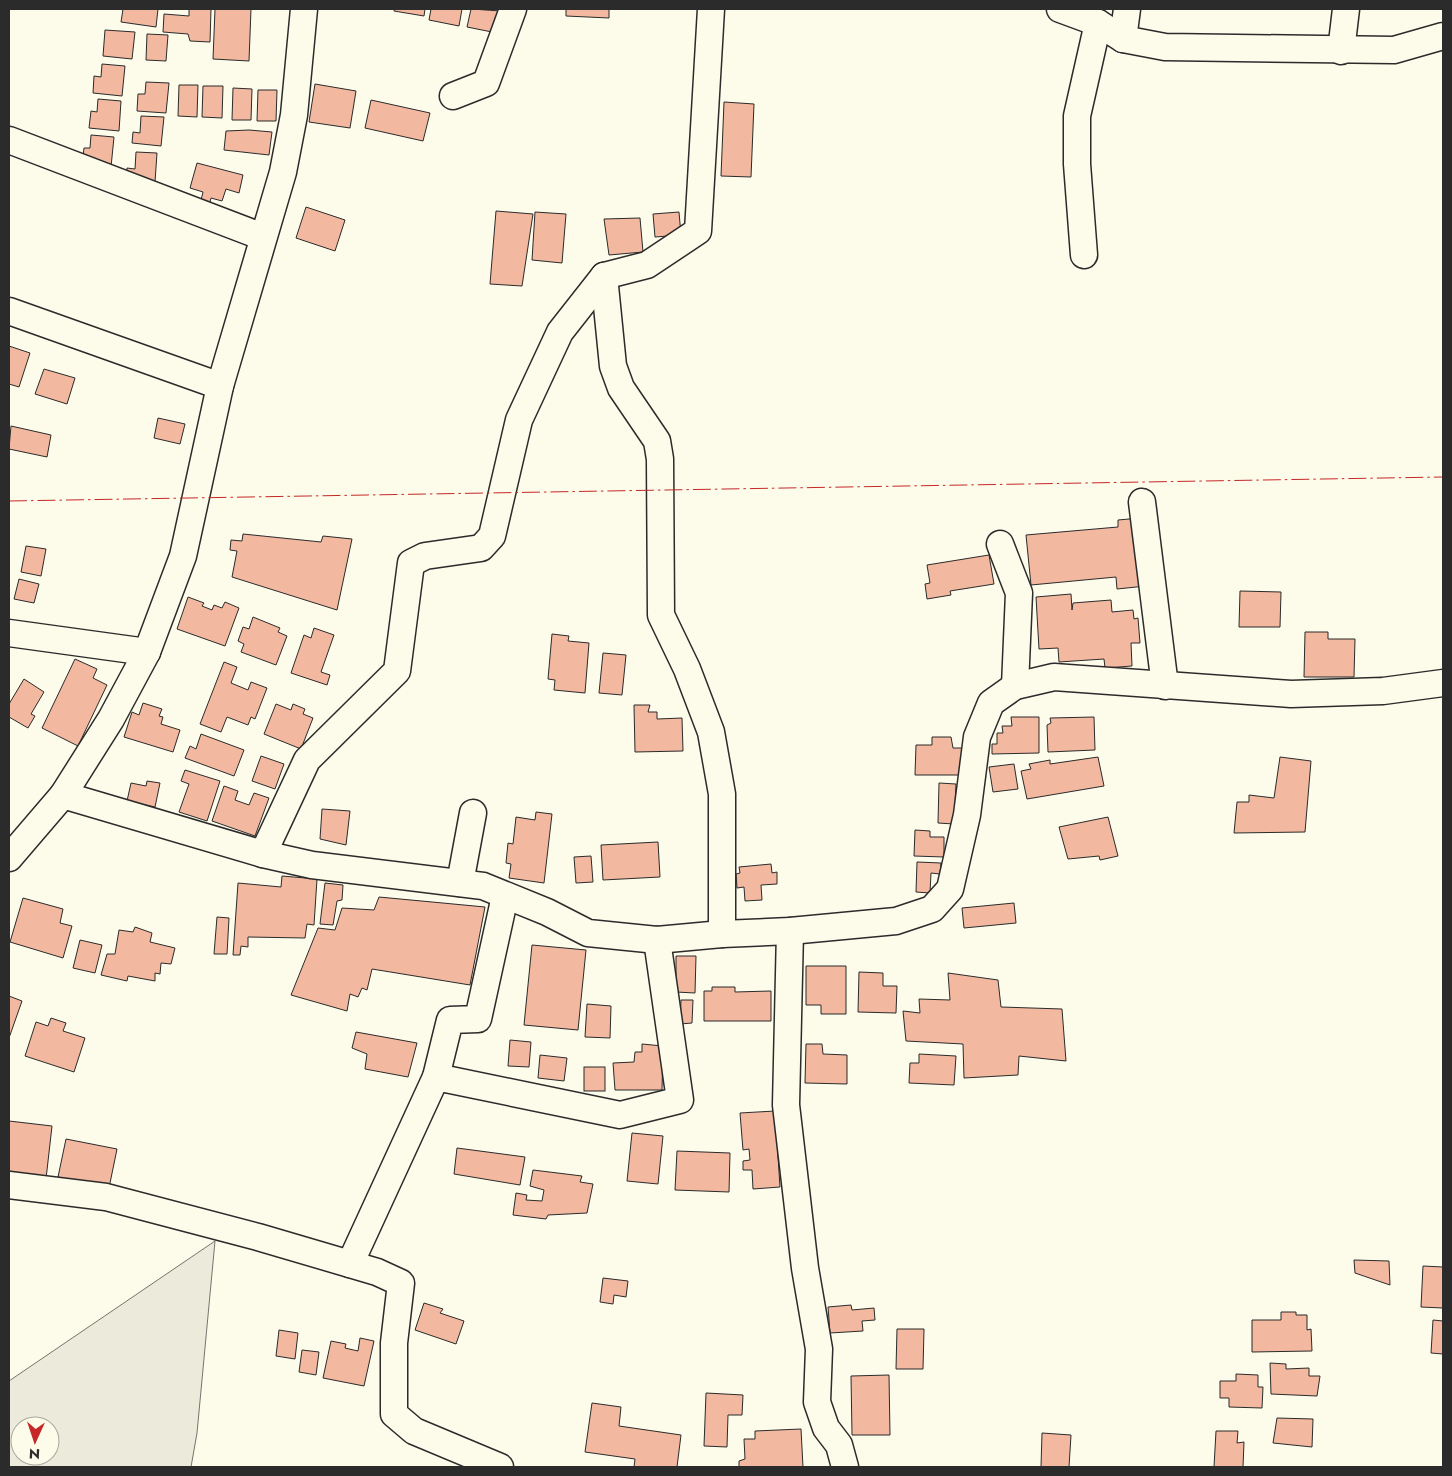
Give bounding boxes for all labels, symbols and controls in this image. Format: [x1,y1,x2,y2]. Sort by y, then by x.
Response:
north arrow [10,1416,60,1466]
text: N [28,1444,40,1464]

